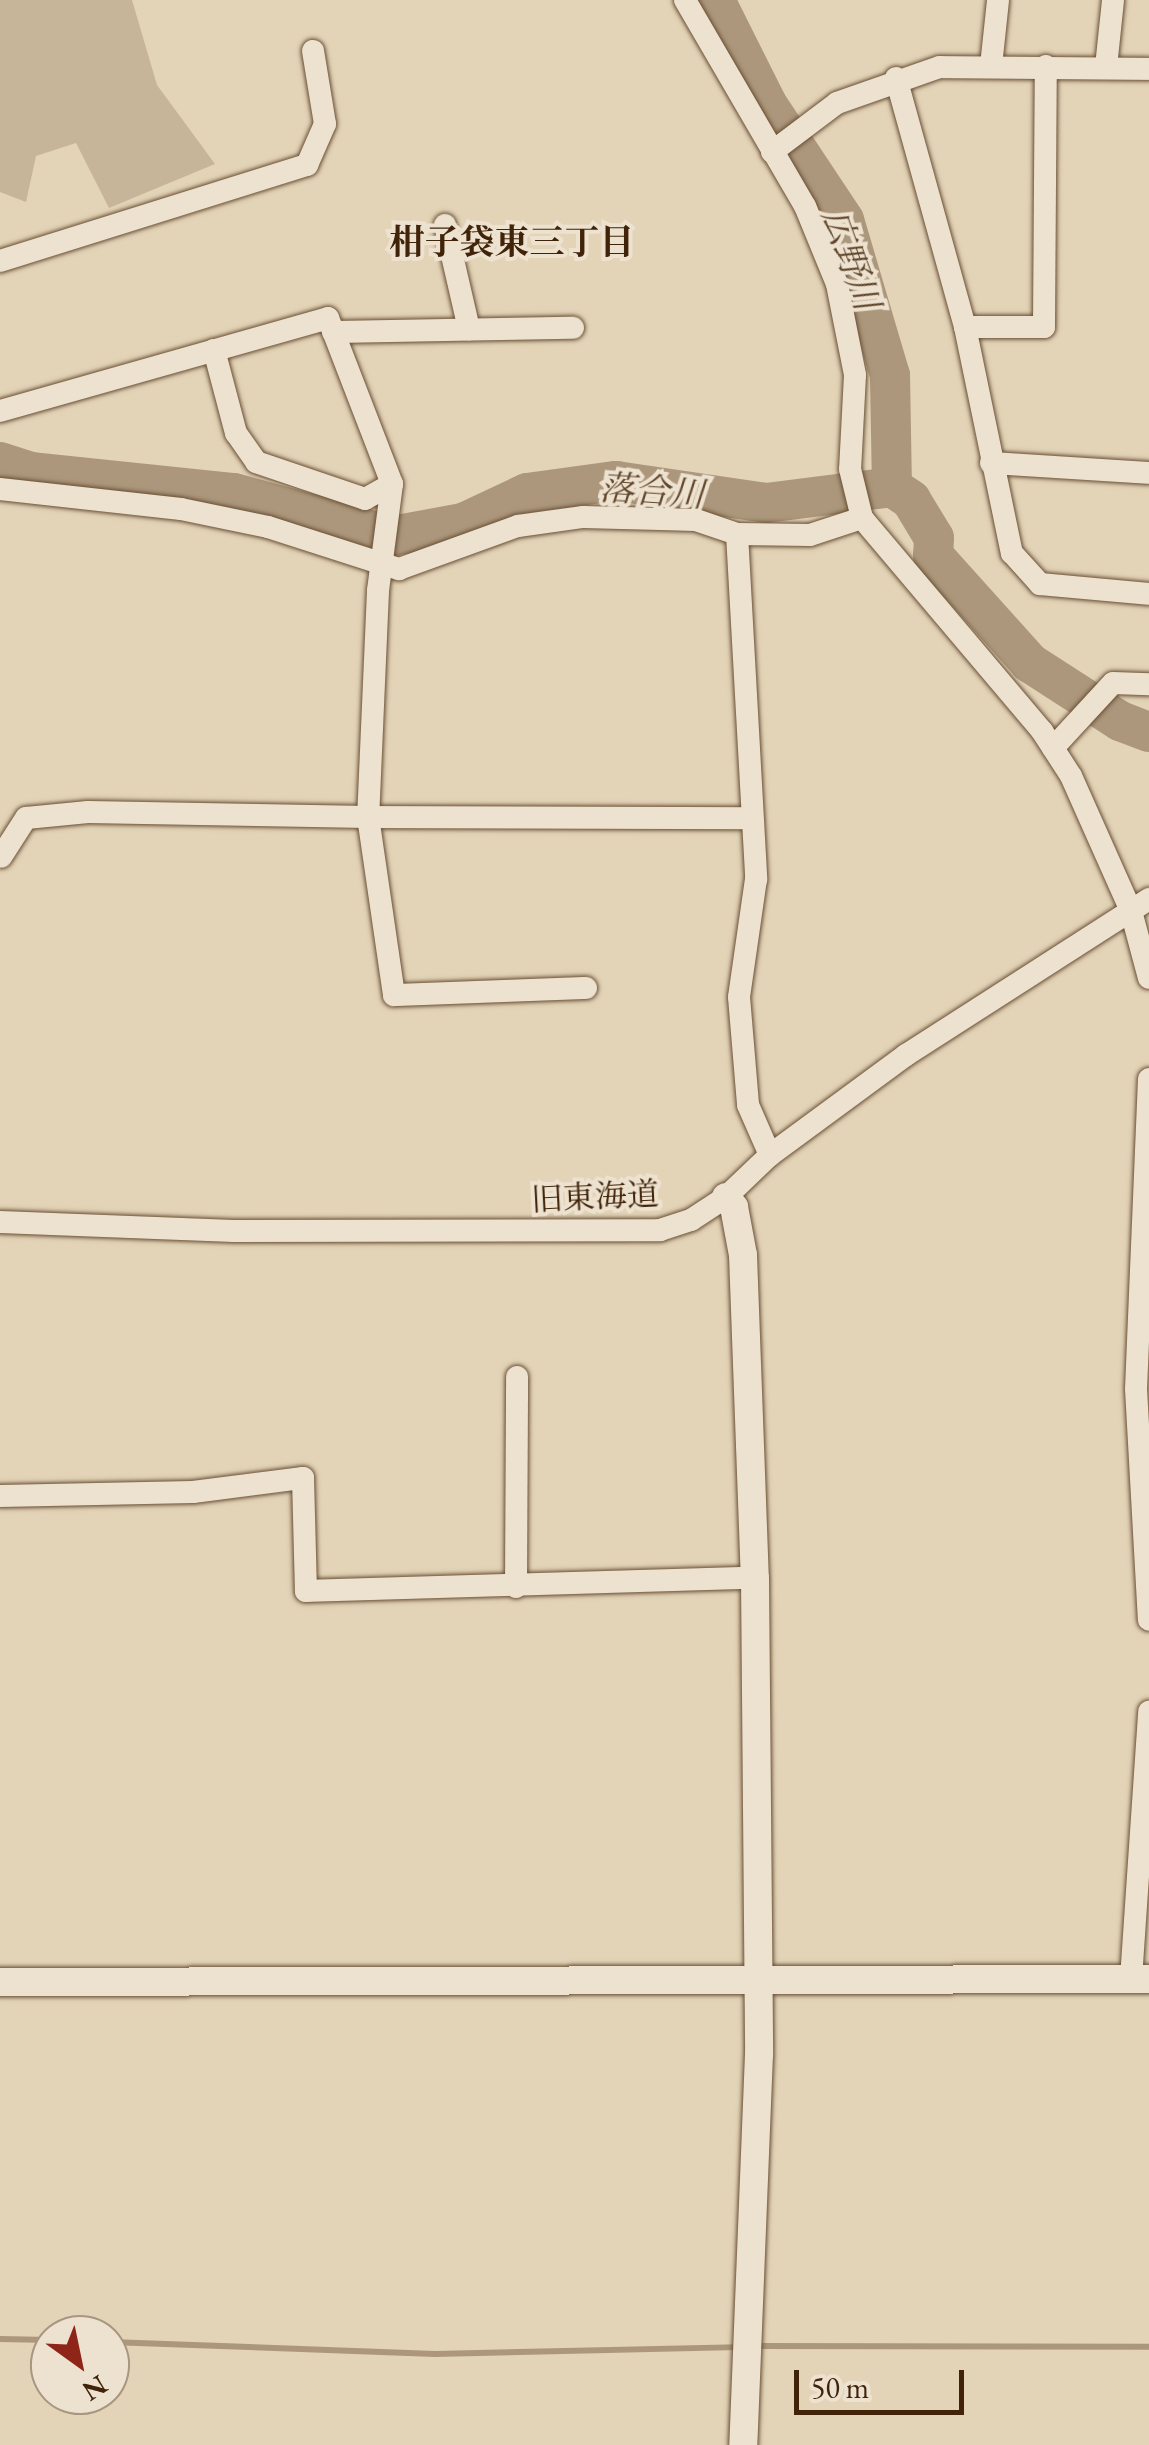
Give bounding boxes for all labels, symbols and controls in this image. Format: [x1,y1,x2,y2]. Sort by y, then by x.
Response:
water label: 広野川 [813,202,889,316]
district label: 柑子袋東三丁目 [390,221,634,263]
water label: 落合川 [598,466,706,516]
street label: 旧東海道 [530,1174,660,1220]
north arrow [30,2315,130,2415]
scale bar [799,2350,969,2412]
text: N [76,2367,115,2410]
text: 50 m [811,2368,869,2407]

